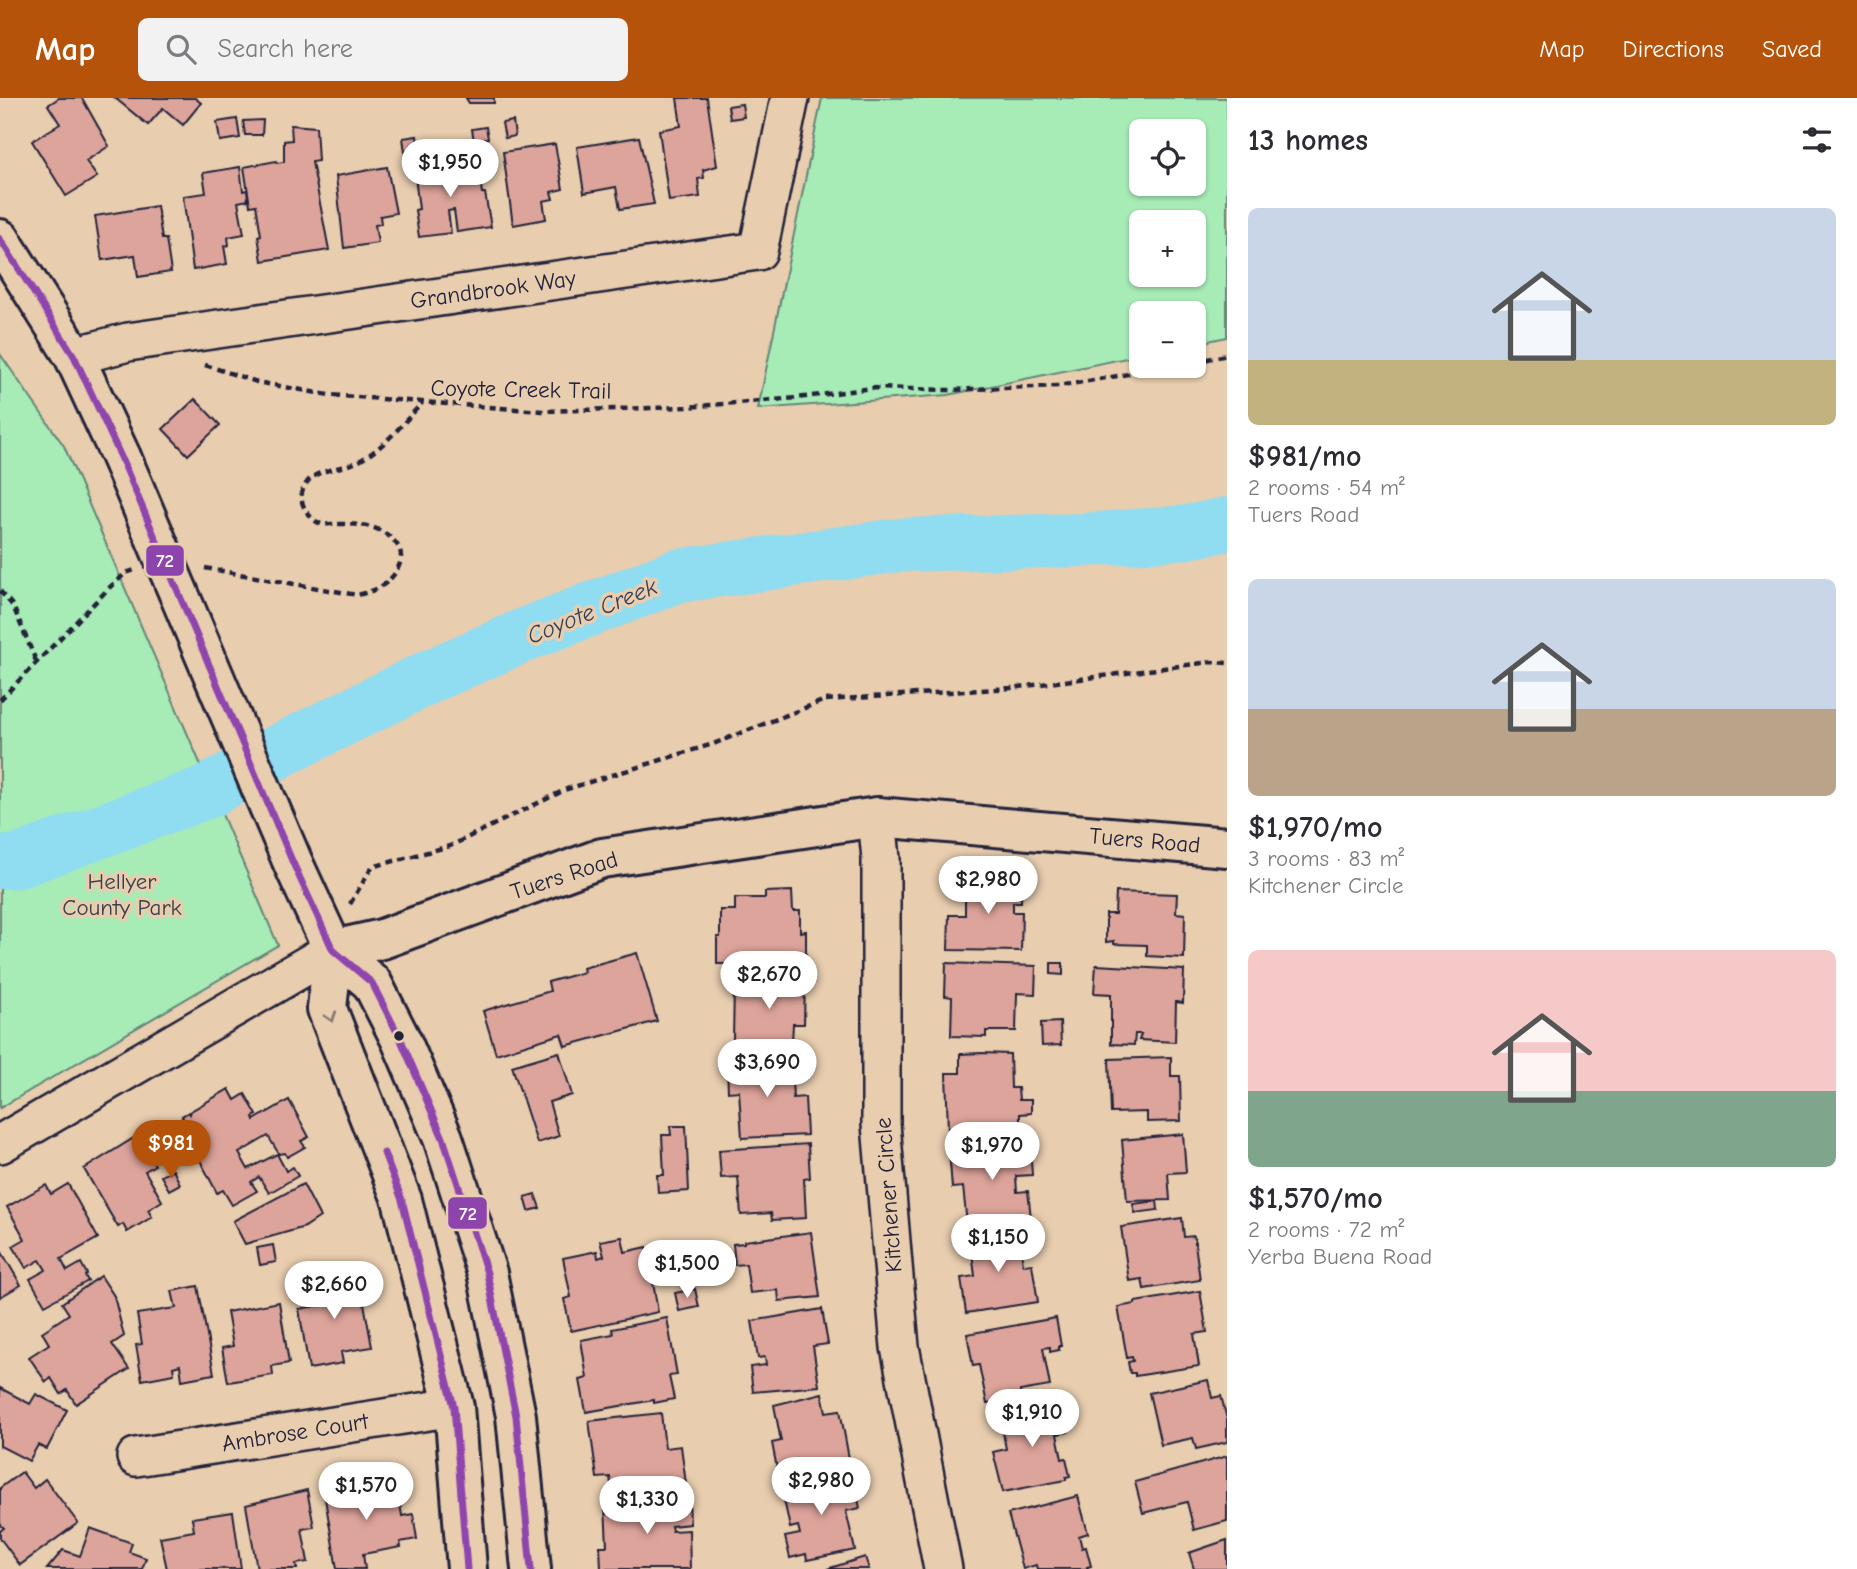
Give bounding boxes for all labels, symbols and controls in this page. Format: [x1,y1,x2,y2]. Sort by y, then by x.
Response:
search box [138,18,628,81]
text: Map [35,30,96,68]
icon: search [162,30,200,68]
text: Search here [218,34,353,64]
text: Map [1539,35,1585,63]
text: Directions [1623,35,1724,63]
text: Saved [1762,35,1822,63]
map controls [1129,119,1206,378]
button: locate [1129,119,1206,196]
icon: filters [1798,121,1836,159]
text: 13 homes [1248,123,1368,158]
pin: $1,950 [393,140,507,199]
text: $1,950 [418,148,482,175]
button: + [1129,210,1206,287]
icon: home [1479,253,1605,379]
street label: Grandbrook Way [409,264,578,314]
button: − [1129,301,1206,378]
street label: Coyote Creek Trail [430,374,612,405]
text: $981/mo [1248,439,1361,474]
text: 2 rooms · 54 m² [1248,474,1405,501]
text: Tuers Road [1248,501,1359,528]
line badge: 72 [145,544,185,577]
text: 72 [156,550,174,572]
water label: Coyote Creek [523,572,661,650]
icon: home [1479,624,1605,750]
text: $1,970/mo [1248,810,1382,845]
street label: Tuers Road [1088,822,1202,859]
street label: Tuers Road [507,845,621,906]
text: 3 rooms · 83 m² [1248,845,1404,872]
pin: $2,980 [931,856,1045,916]
text: $2,980 [955,865,1021,892]
park label: Hellyer County Park [62,868,182,921]
text: Kitchener Circle [1248,872,1403,899]
pin: $2,670 [712,951,826,1011]
text: $2,670 [736,960,802,987]
icon: home [1479,995,1605,1121]
one-way arrow [323,1011,338,1023]
unlabelled marker [392,1029,406,1043]
pin: $3,690 [710,1040,824,1099]
text: $3,690 [734,1048,800,1075]
street label: Kitchener Circle [870,1116,907,1273]
pin: $981 [130,1121,212,1180]
pin: $1,970 [935,1122,1049,1182]
text: $981 [148,1129,194,1156]
text: $1,970 [961,1131,1023,1158]
text: $1,570/mo [1248,1181,1383,1216]
line badge: 72 [447,1196,488,1230]
text: 72 [459,1203,477,1225]
pin: $1,150 [941,1214,1055,1274]
text: 2 rooms · 72 m² [1248,1216,1404,1243]
text: $1,150 [967,1223,1029,1250]
pin: $1,500 [630,1240,744,1300]
text: Yerba Buena Road [1248,1243,1432,1270]
text: $1,500 [654,1249,720,1276]
pin: $2,660 [277,1262,391,1321]
text: $2,660 [301,1270,367,1297]
pin: $1,910 [975,1390,1089,1449]
text: $1,910 [1001,1398,1063,1425]
street label: Ambrose Court [220,1407,372,1457]
pin: $2,980 [764,1458,878,1517]
pin: $1,570 [309,1462,423,1522]
text: $2,980 [788,1466,854,1493]
text: $1,570 [335,1471,398,1498]
pin: $1,330 [590,1476,704,1536]
text: $1,330 [615,1485,679,1512]

